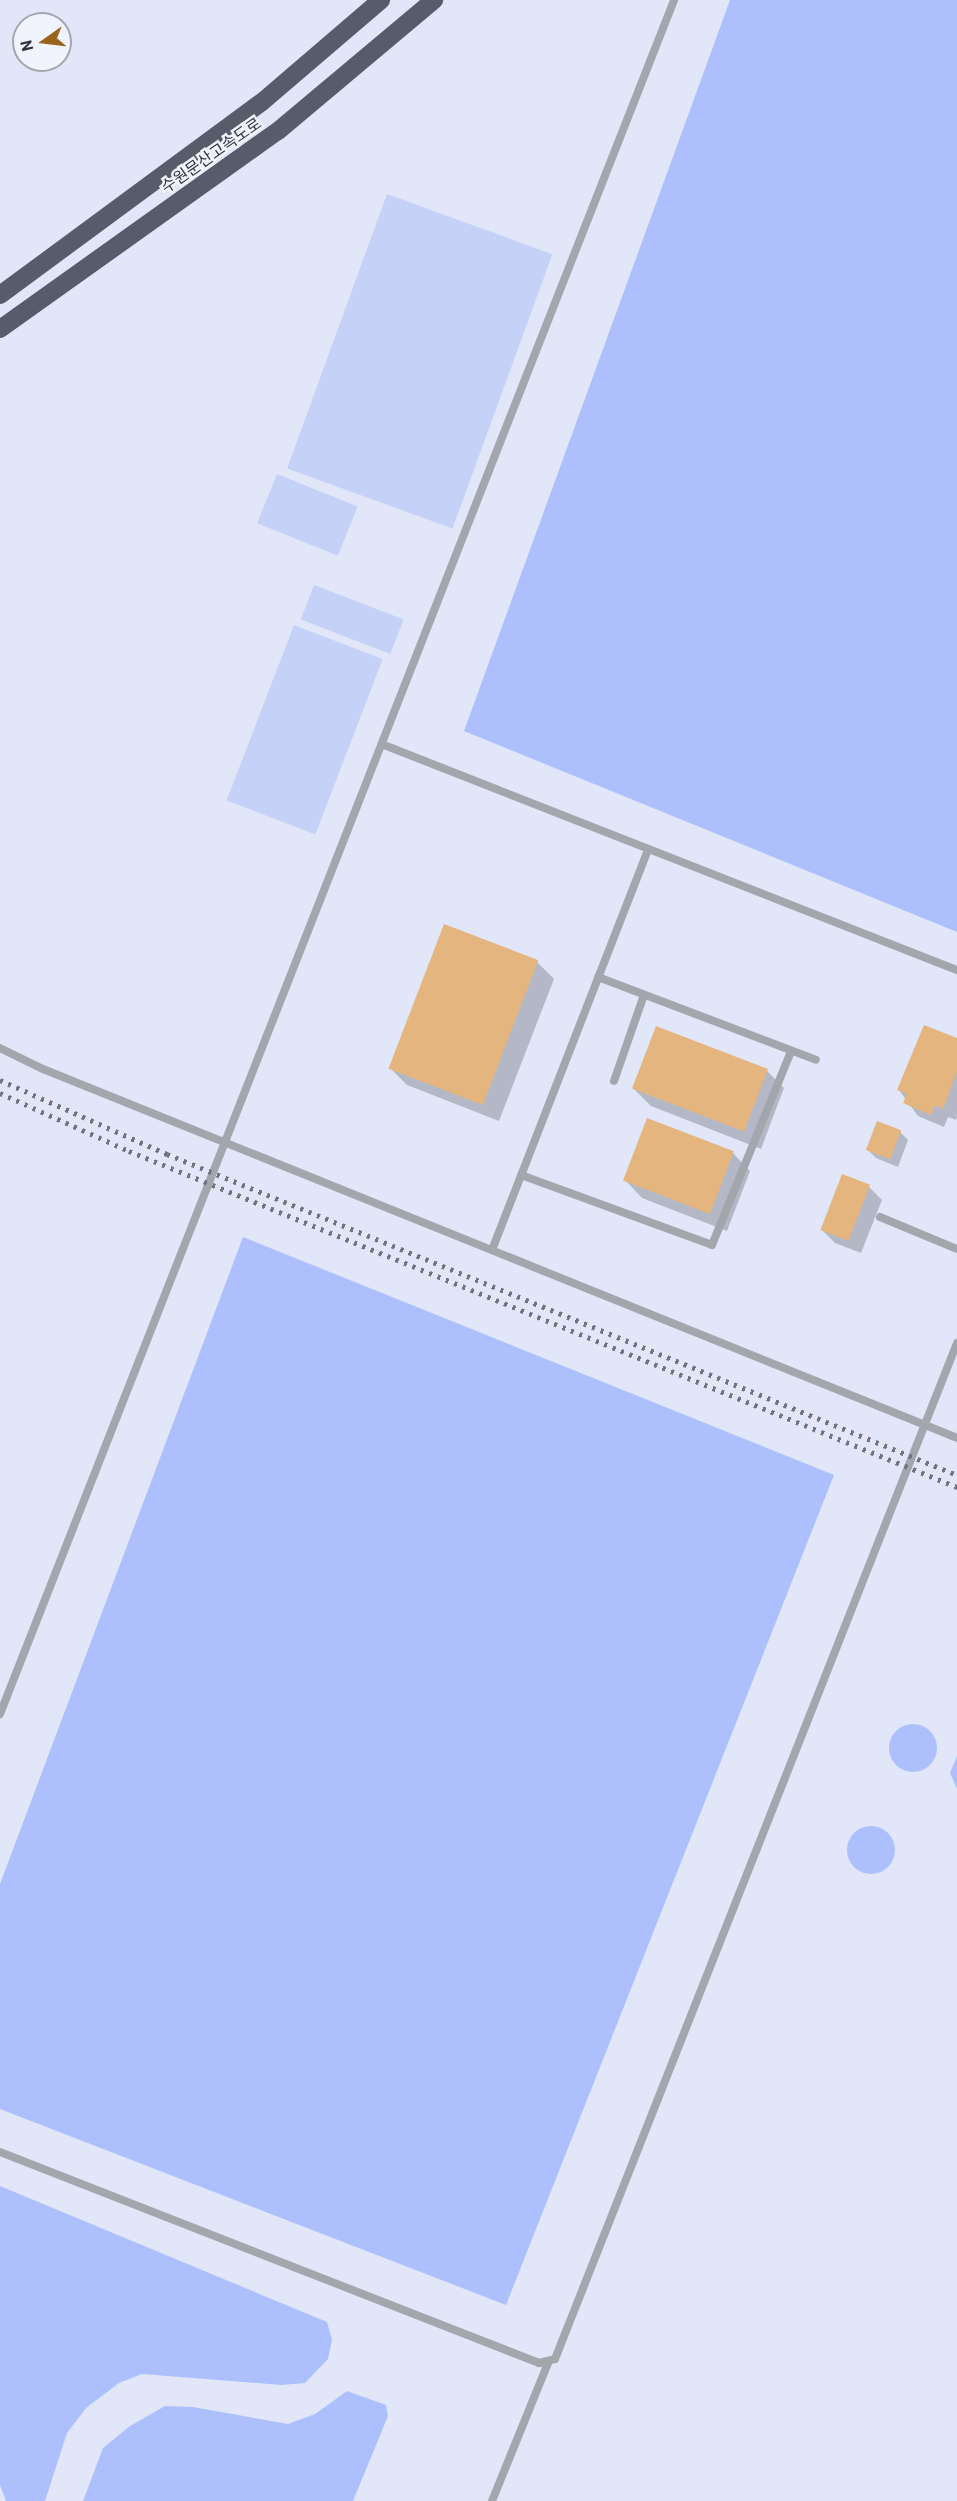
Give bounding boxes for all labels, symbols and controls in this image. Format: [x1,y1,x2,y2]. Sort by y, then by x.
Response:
north arrow [12,12,72,72]
text: N [15,39,36,53]
street label: 수원문산고속도로 [157,113,265,197]

